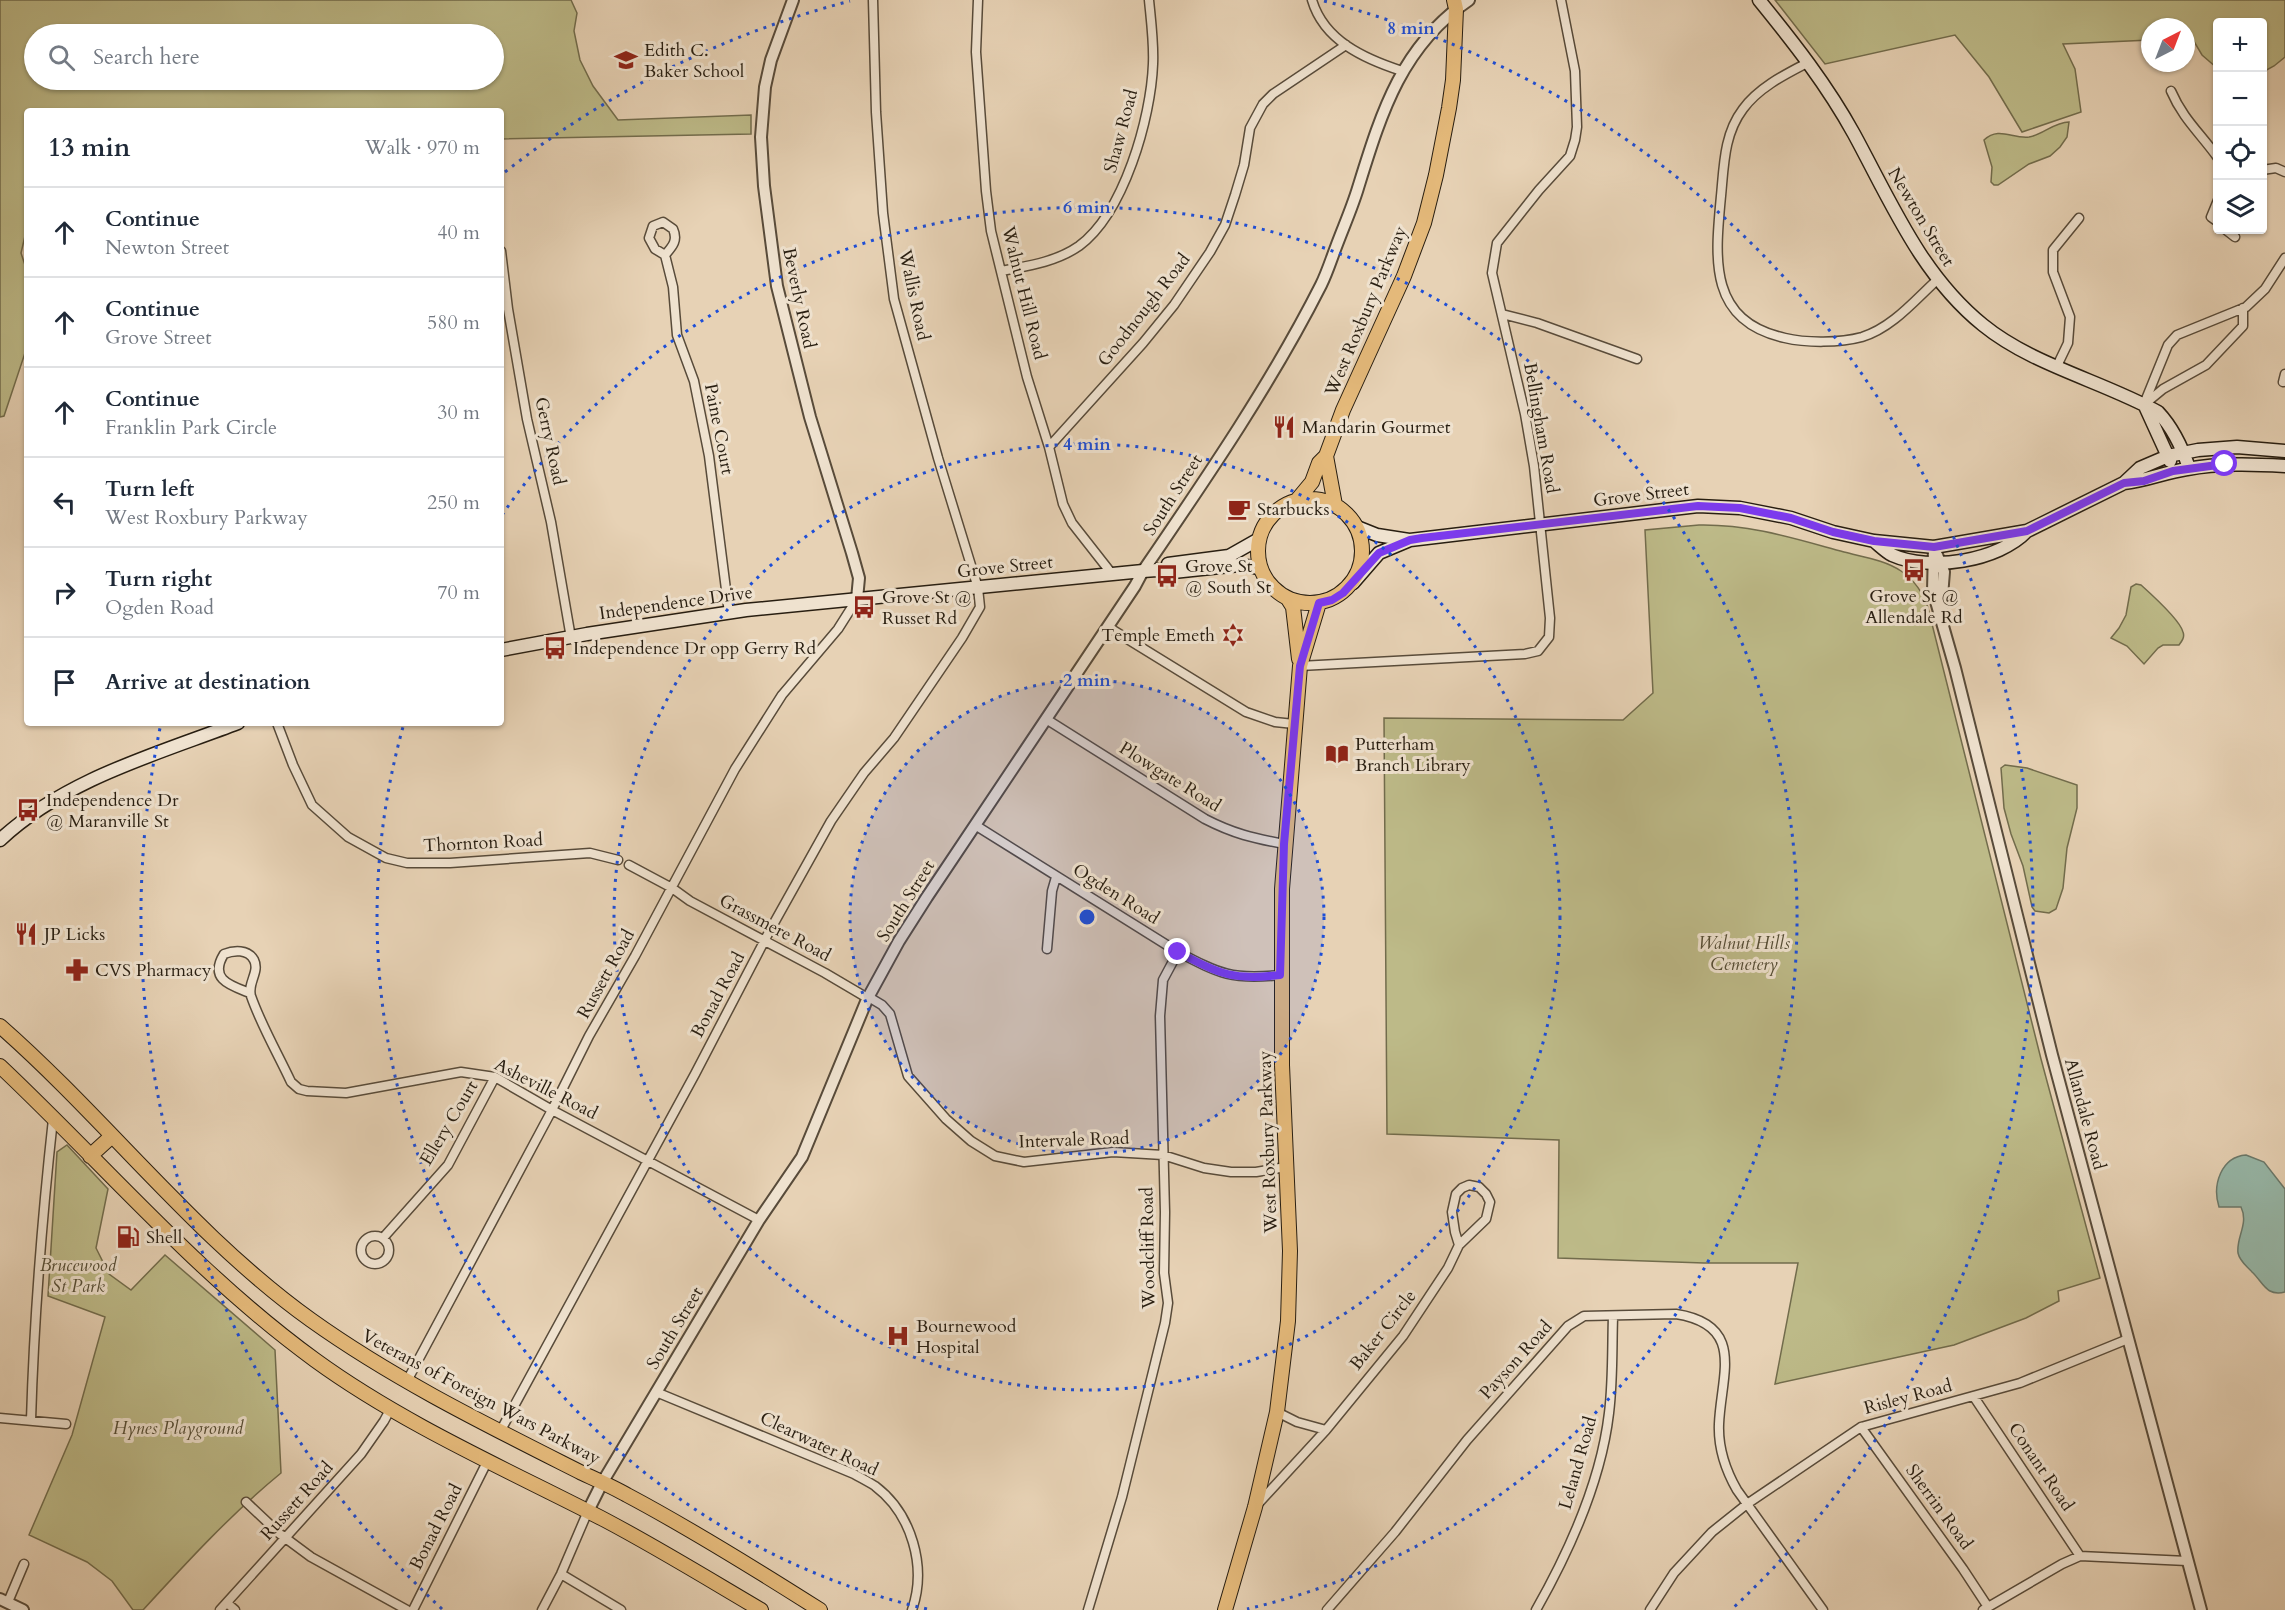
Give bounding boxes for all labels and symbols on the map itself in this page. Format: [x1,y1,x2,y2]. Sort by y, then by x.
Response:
text: 8 min [1387,16,1435,41]
north arrow [2141,18,2195,72]
place label: Edith C. Baker School [644,38,745,84]
school or university icon: Edith C. Baker School [613,47,639,73]
street label: Shaw Road [1098,86,1144,176]
street label: Newton Street [1882,163,1961,272]
text: 6 min [1063,195,1111,220]
street label: West Roxbury Parkway [1318,222,1413,401]
street label: Walnut Hill Road [995,223,1053,363]
street label: Beverly Road [776,245,822,351]
street label: Wallis Road [892,246,936,343]
street label: Goodnough Road [1092,248,1196,372]
street label: Bellingham Road [1517,361,1565,496]
street label: Paine Court [698,381,740,477]
street label: Gerry Road [528,395,572,488]
restaurant icon: Mandarin Gourmet [1271,414,1297,440]
place label: Mandarin Gourmet [1302,415,1451,440]
text: 4 min [1063,432,1111,457]
street label: South Street [1137,449,1209,541]
route start [2211,450,2237,476]
street label: Grove Street [1592,477,1690,513]
cafe icon: Starbucks [1226,496,1252,522]
place label: Starbucks [1257,497,1329,522]
street label: Grove Street [956,550,1054,584]
place label: Grove St @ South St [1185,554,1271,600]
bus stop icon: Grove St @ Allendale Rd [1901,557,1927,583]
bus stop icon: Grove St @ South St [1154,563,1180,589]
street label: Independence Drive [598,580,754,626]
place label: Grove St @ Allendale Rd [1865,584,1963,630]
place label: Grove St @ Russet Rd [882,585,972,631]
bus stop icon: Grove St @ Russet Rd [851,594,877,620]
synagogue icon: Temple Emeth [1220,622,1246,648]
place label: Temple Emeth [1101,623,1215,648]
bus stop icon: Independence Dr opp Gerry Rd [542,635,568,661]
place label: Independence Dr opp Gerry Rd [573,636,816,661]
text: 2 min [1063,668,1111,693]
place label: Putterham Branch Library [1355,732,1471,778]
street label: Plowgate Road [1114,736,1226,818]
library icon: Putterham Branch Library [1324,741,1350,767]
place label: Independence Dr @ Maranville St [46,788,179,834]
bus stop icon: Independence Dr @ Maranville St [15,797,41,823]
street label: Thornton Road [423,827,544,859]
street label: South Street [871,855,941,947]
street label: Ogden Road [1068,857,1165,931]
street label: Grassmere Road [715,888,836,968]
centre of rings [1077,907,1097,927]
restaurant icon: JP Licks [13,921,39,947]
place label: JP Licks [41,922,105,947]
street label: Russett Road [571,925,641,1023]
park label: Walnut Hills Cemetery [1698,931,1790,977]
route end [1164,938,1190,964]
street label: Bonad Road [685,947,751,1042]
pharmacy icon: CVS Pharmacy [64,957,90,983]
place label: CVS Pharmacy [95,958,212,983]
street label: West Roxbury Parkway [1252,1050,1284,1235]
street label: Asheville Road [490,1052,602,1126]
street label: Allandale Road [2058,1055,2112,1173]
street label: Ellery Court [414,1076,484,1170]
street label: Intervale Road [1018,1126,1130,1154]
street label: Woodcliff Road [1134,1186,1162,1310]
fuel station icon: Shell [115,1224,141,1250]
place label: Shell [146,1225,183,1250]
park label: Brucewood St Park [40,1253,118,1299]
street label: South Street [641,1282,710,1374]
street label: Baker Circle [1344,1285,1422,1375]
place label: Bournewood Hospital [916,1314,1017,1360]
street label: Payson Road [1474,1315,1558,1405]
street label: Veterans of Foreign Wars Parkway [357,1323,605,1471]
hospital icon: Bournewood Hospital [885,1323,911,1349]
street label: Risley Road [1861,1373,1955,1421]
street label: Clearwater Road [756,1406,883,1483]
street label: Leland Road [1553,1413,1603,1512]
park label: Hynes Playground [113,1416,245,1441]
street label: Conant Road [2002,1418,2080,1517]
street label: Russett Road [255,1456,339,1546]
street label: Sherrin Road [1900,1459,1979,1555]
street label: Bonad Road [404,1479,469,1575]

